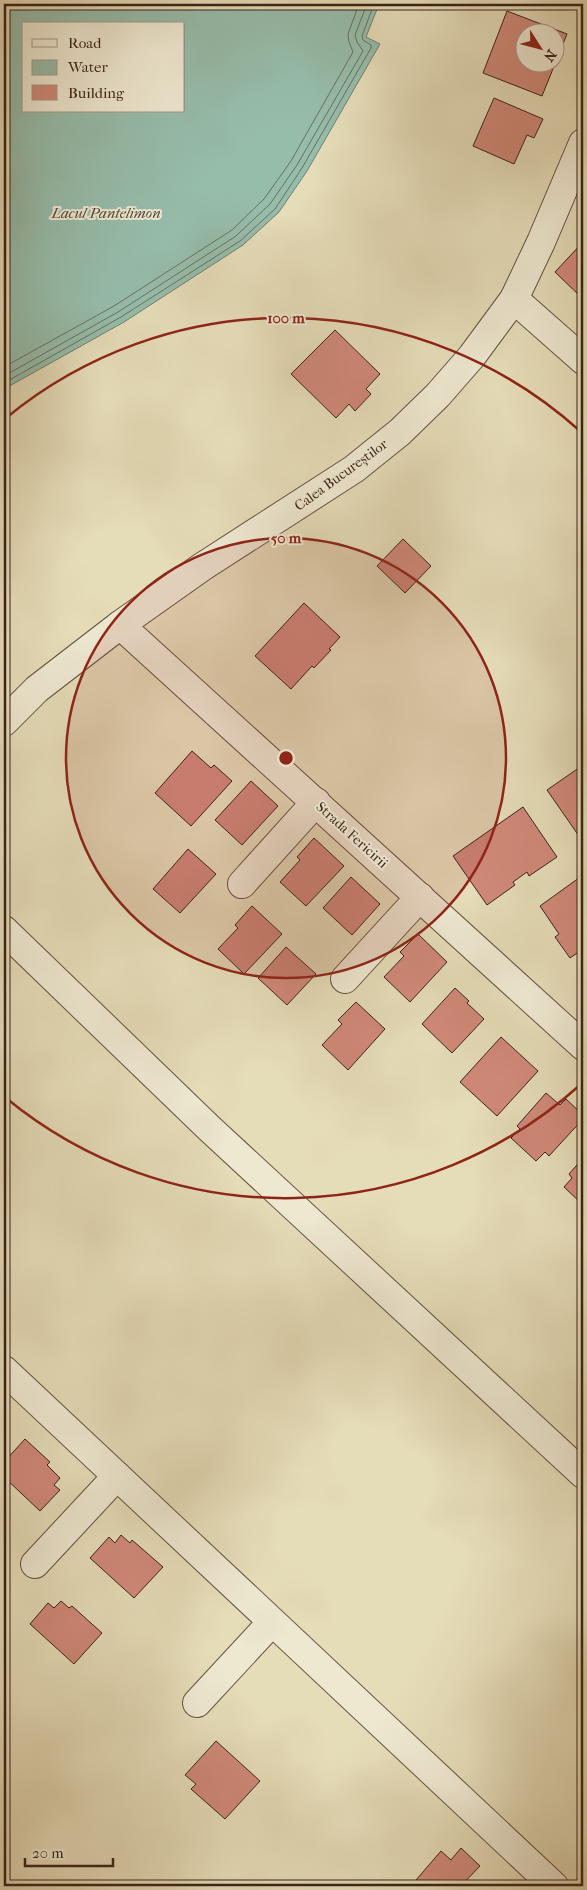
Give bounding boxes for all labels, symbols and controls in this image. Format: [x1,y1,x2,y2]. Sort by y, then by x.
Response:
legend [22,22,185,112]
north arrow [514,22,564,72]
text: Road [68,34,102,52]
text: N [540,46,560,65]
text: Water [67,58,108,76]
text: Building [68,84,125,102]
water label: Lacul Pantelimon [50,204,161,222]
text: 100 m [267,309,305,327]
street label: Calea Bucureștilor [291,435,391,514]
text: 50 m [271,529,302,547]
centre of rings [277,749,295,767]
street label: Strada Fericirii [313,798,391,872]
scale bar [25,1835,112,1867]
text: 20 m [32,1844,64,1862]

